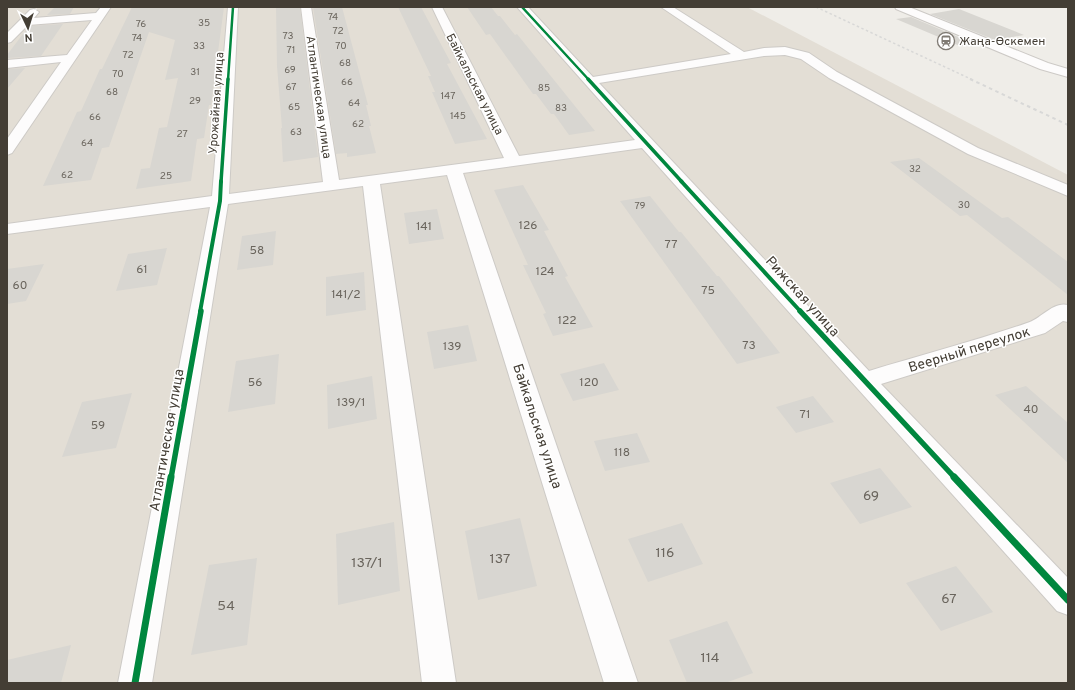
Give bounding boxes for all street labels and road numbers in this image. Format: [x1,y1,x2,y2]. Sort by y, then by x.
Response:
street label: Байкальская улица [442,31,507,138]
street label: Атлантическая улица [301,35,335,160]
street label: Урожайная улица [205,52,229,155]
street label: Рижская улица [761,253,843,341]
street label: Веерный переулок [906,324,1032,377]
street label: Байкальская улица [508,362,565,491]
street label: Атлантическая улица [147,368,188,513]

